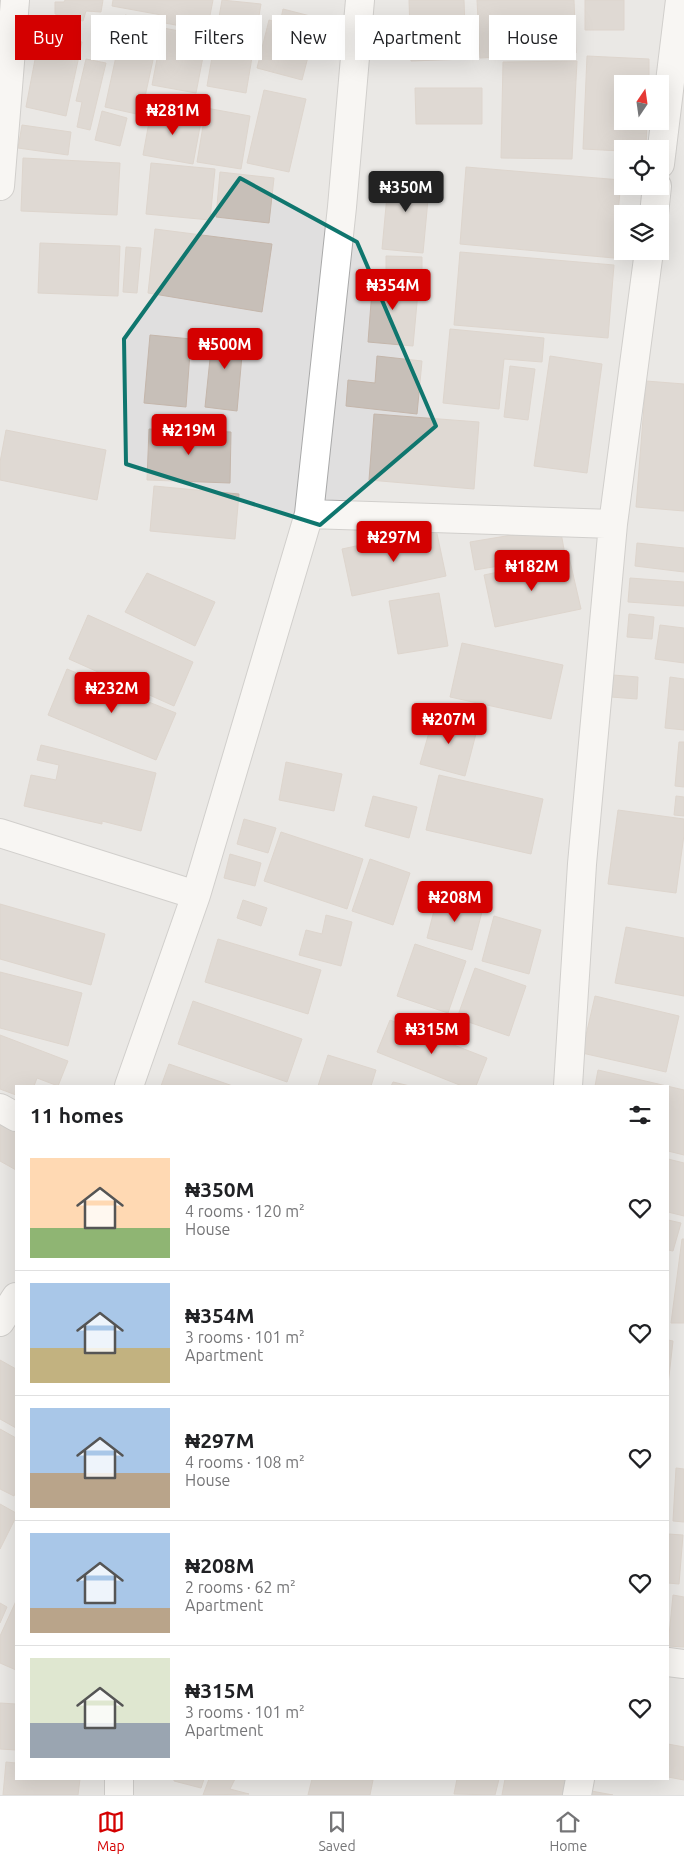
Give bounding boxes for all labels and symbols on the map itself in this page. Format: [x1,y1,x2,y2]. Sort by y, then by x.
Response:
north arrow [614,75,669,130]
pin: ₦281M [138,94,208,136]
pin: ₦350M [371,170,441,213]
pin: ₦354M [358,268,428,311]
pin: ₦500M [190,328,260,370]
pin: ₦219M [154,414,224,456]
pin: ₦297M [359,520,429,563]
pin: ₦182M [497,550,567,592]
pin: ₦232M [77,672,147,714]
pin: ₦207M [414,702,484,745]
pin: ₦208M [420,880,490,923]
pin: ₦315M [397,1012,467,1055]

